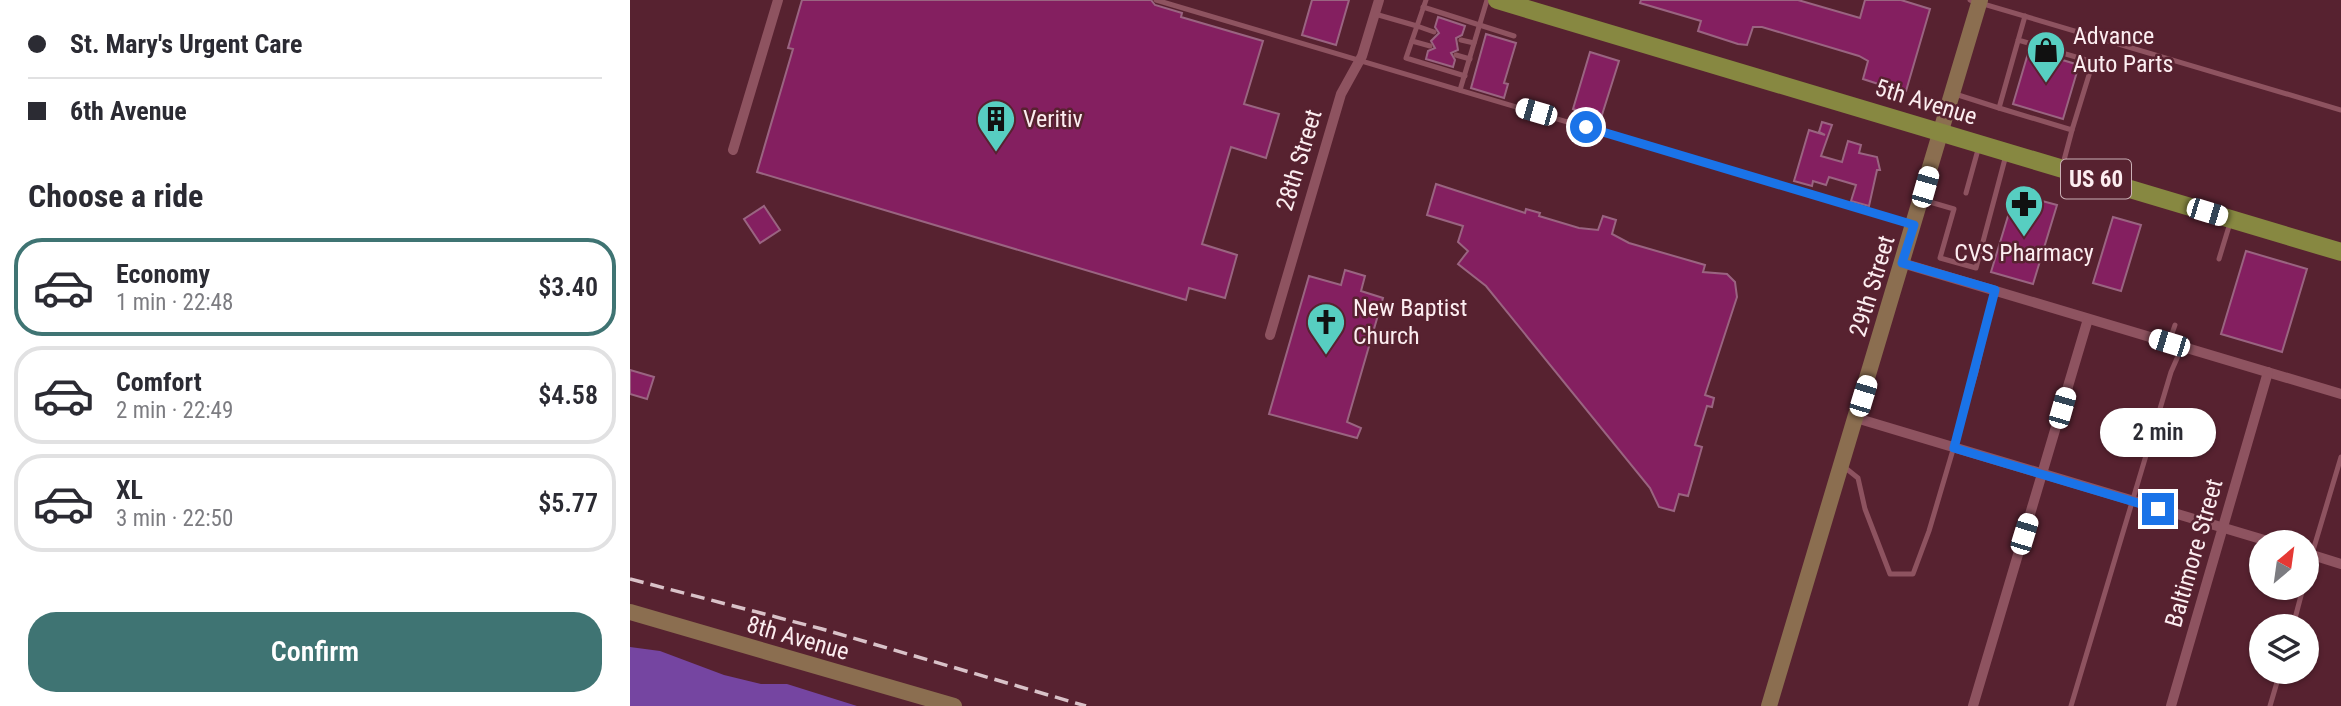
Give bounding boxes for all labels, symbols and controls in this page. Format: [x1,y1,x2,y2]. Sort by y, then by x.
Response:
place label: Advance Auto Parts [2073,22,2173,78]
text: St. Mary's Urgent Care [70,29,302,59]
shop icon: Advance Auto Parts [2025,29,2067,84]
street label: 5th Avenue [1872,73,1980,131]
text: 6th Avenue [70,96,187,126]
car [1513,96,1560,128]
building icon: Veritiv [975,98,1017,153]
place label: Veritiv [1023,105,1083,133]
street label: 28th Street [1270,106,1328,214]
route start [1570,111,1602,143]
road number: US 60 [2061,160,2131,198]
car [1910,164,1941,210]
text: Choose a ride [28,177,203,215]
pharmacy icon: CVS Pharmacy [2003,183,2045,238]
car [2184,196,2231,228]
street label: 29th Street [1843,232,1901,340]
place label: CVS Pharmacy [1954,239,2094,267]
icon: car [32,256,95,319]
text: Economy [116,259,210,289]
text: $3.40 [538,272,598,302]
text: 1 min · 22:48 [116,289,233,316]
place label: New Baptist Church [1353,294,1467,350]
church icon: New Baptist Church [1305,301,1347,356]
car [2146,327,2193,359]
icon: car [32,364,95,427]
text: Comfort [116,367,202,397]
car [1847,373,1880,419]
text: $4.58 [538,380,598,410]
car [2047,385,2078,431]
text: 2 min · 22:49 [116,397,233,424]
callout: 2 min [2100,407,2216,456]
text: 2 min [2133,419,2183,446]
icon: car [32,472,95,535]
text: XL [116,475,143,505]
street label: Baltimore Street [2159,476,2229,630]
text: $5.77 [538,488,598,518]
route end [2142,493,2174,525]
text: 3 min · 22:50 [116,505,233,532]
car [2008,511,2041,557]
north arrow [2249,530,2319,600]
map controls [2249,530,2319,684]
street label: 8th Avenue [744,610,852,666]
button: Confirm [28,612,602,692]
button: layers [2249,614,2319,684]

